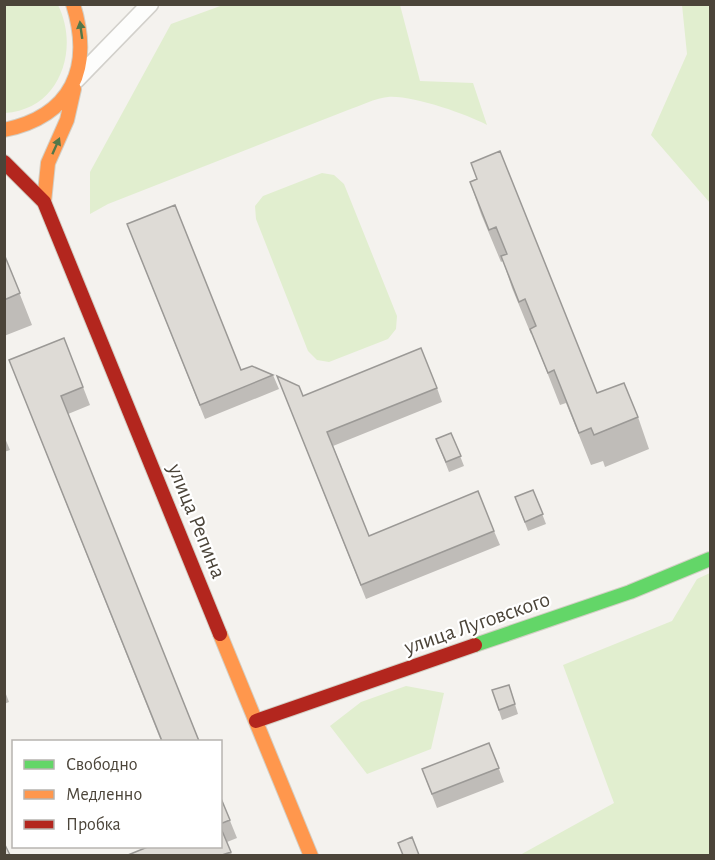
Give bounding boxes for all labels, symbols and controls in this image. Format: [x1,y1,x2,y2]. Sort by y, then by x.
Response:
one-way arrow [76,20,86,39]
one-way arrow [51,136,61,154]
street label: улица Репина [164,460,230,581]
street label: улица Луговского [400,588,553,659]
legend [12,740,222,848]
text: Свободно [66,755,138,774]
text: Медленно [66,786,142,804]
text: Пробка [66,815,121,834]

